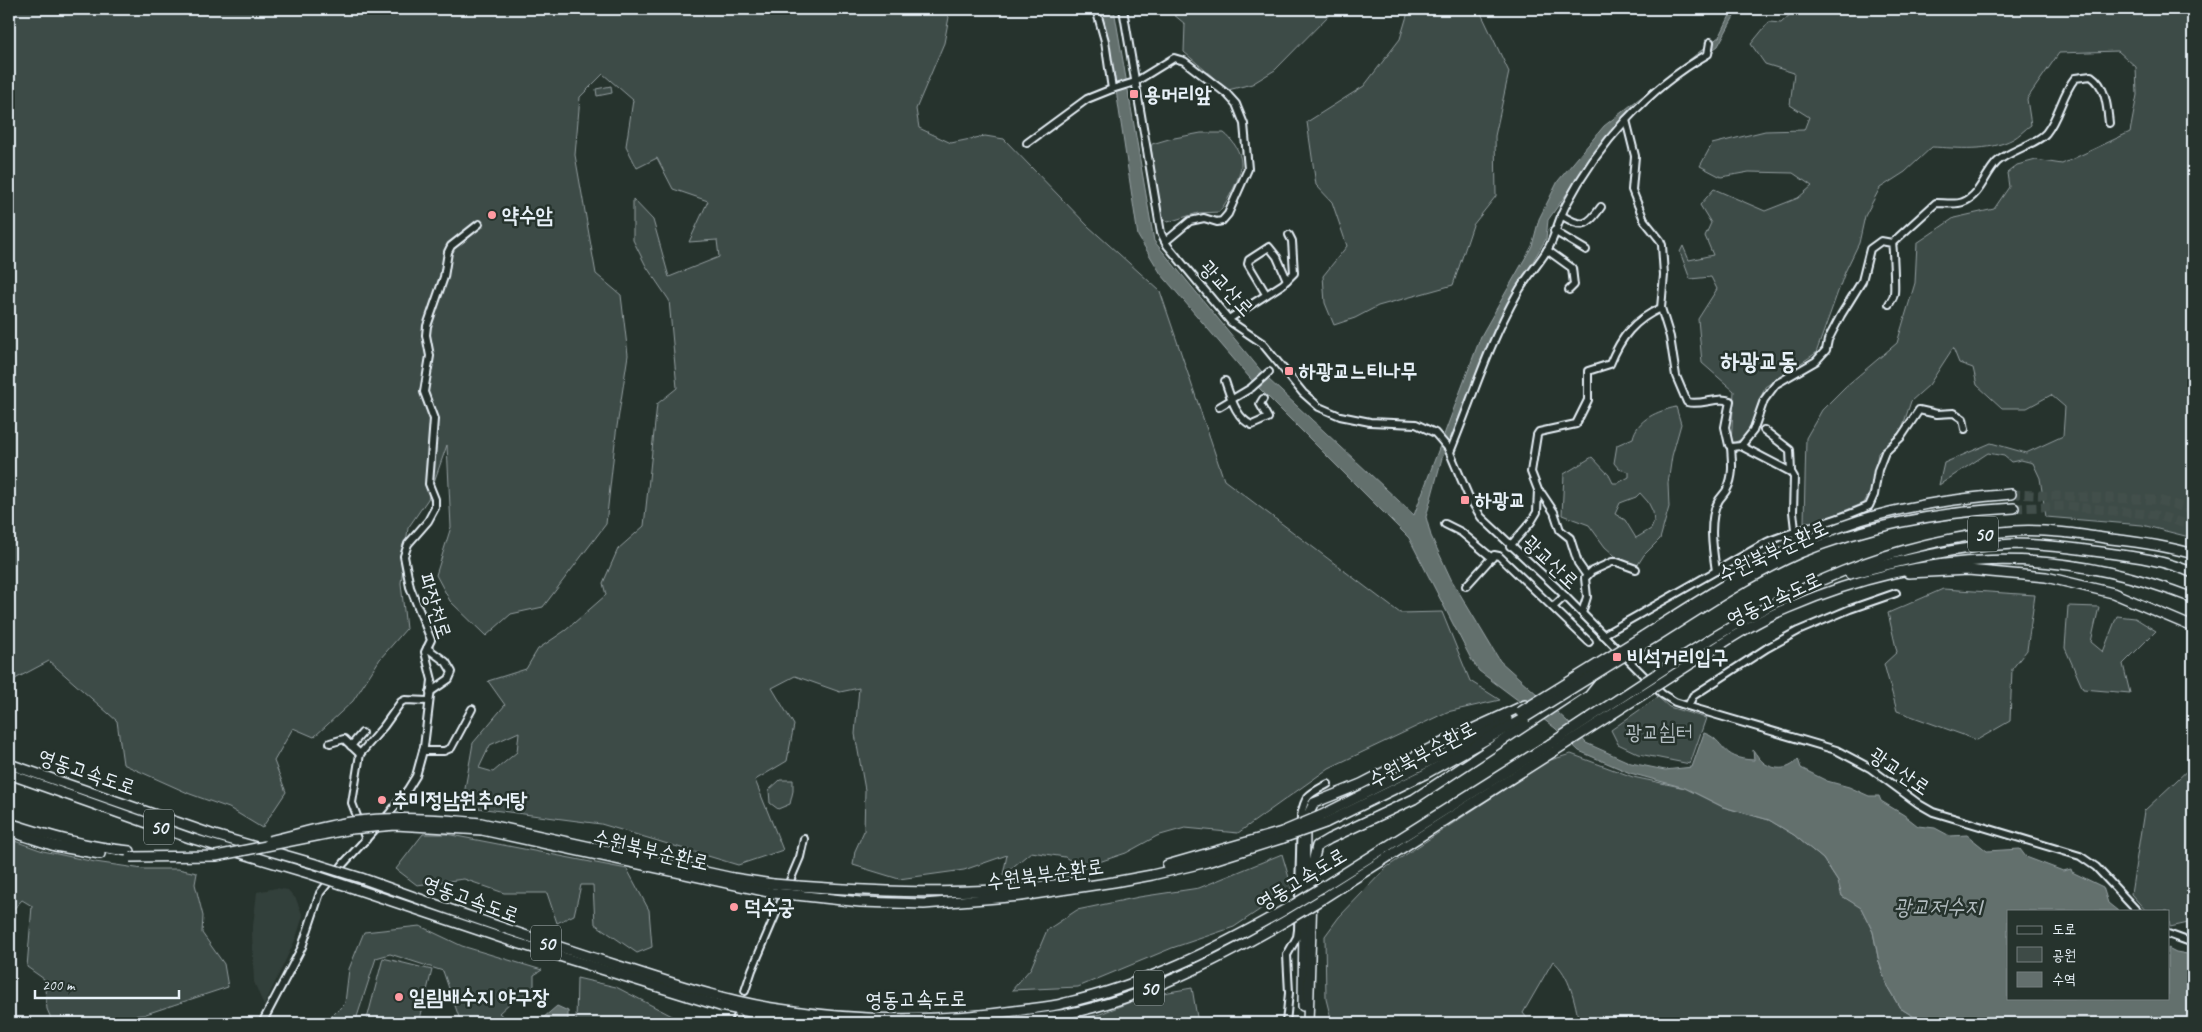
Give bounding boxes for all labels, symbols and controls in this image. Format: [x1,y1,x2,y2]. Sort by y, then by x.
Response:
place label: 용머리앞 [1144,81,1212,107]
marker: 용머리앞 [1128,88,1140,100]
place label: 약수암 [502,202,553,228]
marker: 약수암 [486,209,498,221]
street label: 광교산로 [1194,254,1260,322]
district label: 하광교동 [1720,346,1798,376]
place label: 하광교느티나무 [1298,358,1417,384]
marker: 하광교느티나무 [1283,365,1295,377]
place label: 하광교 [1474,487,1526,513]
marker: 하광교 [1459,494,1471,506]
street label: 수원북부순환로 [1714,514,1832,588]
road number: 50 [1968,516,1998,552]
street label: 광교산로 [1517,529,1585,595]
street label: 영동고속도로 [1723,566,1825,632]
street label: 파장천로 [412,570,458,642]
place label: 비석거리입구 [1627,644,1728,670]
marker: 비석거리입구 [1611,651,1623,663]
street label: 수원북부순환로 [1364,715,1480,793]
park label: 광교쉼터 [1625,719,1693,745]
street label: 광교산로 [1865,741,1935,801]
street label: 영동고속도로 [35,743,139,801]
place label: 추미정남원추어탕 [392,787,528,813]
marker: 추미정남원추어탕 [376,794,388,806]
road number: 50 [144,810,174,844]
street label: 수원북부순환로 [590,824,712,876]
street label: 영동고속도로 [1251,842,1351,916]
street label: 수원북부순환로 [985,853,1105,895]
street label: 영동고속도로 [419,869,523,929]
water label: 광교저수지 [1894,893,1985,921]
place label: 덕수궁 [744,894,795,920]
marker: 덕수궁 [728,901,740,913]
legend [2007,910,2170,1000]
text: 도로 [2052,920,2076,939]
road number: 50 [531,926,561,960]
text: 공원 [2052,946,2076,965]
scale bar [35,967,179,999]
road number: 50 [1134,970,1164,1006]
text: 수역 [2052,970,2076,989]
text: 200 m [42,976,76,995]
place label: 일림배수지 야구장 [409,984,549,1010]
street label: 영동고속도로 [865,985,967,1013]
marker: 일림배수지 야구장 [393,991,405,1003]

